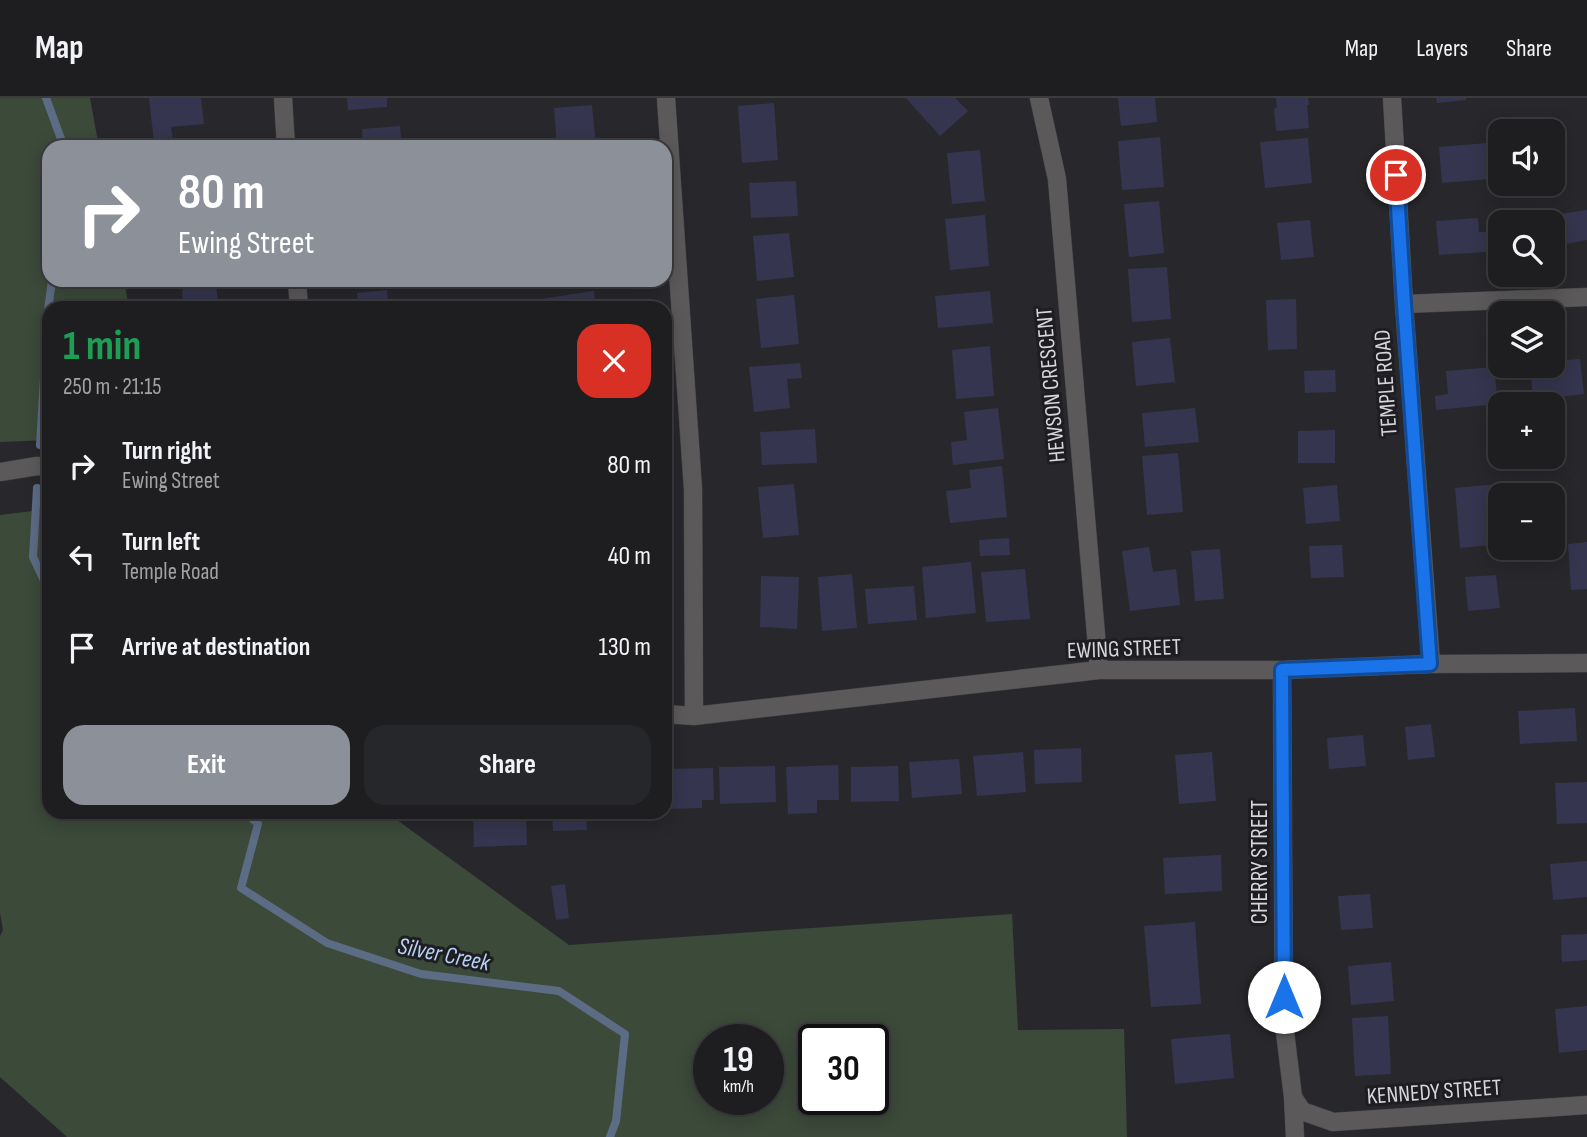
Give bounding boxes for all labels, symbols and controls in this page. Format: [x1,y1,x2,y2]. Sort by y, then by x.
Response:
text: Map [35,28,84,68]
text: Map [1345,34,1378,63]
text: Layers [1416,34,1468,63]
text: Share [1506,34,1552,63]
map controls [1488,119,1565,560]
button: sound [1488,119,1565,196]
pin [1366,145,1426,205]
icon: arrive [1377,156,1415,194]
text: 80 m [178,164,265,223]
icon: right [63,168,154,259]
button: search [1488,210,1565,287]
text: Ewing Street [178,224,314,263]
button: layers [1488,301,1565,378]
street label: HEWSON CRESCENT [1030,306,1072,464]
text: 1 min [63,321,141,372]
button: close [577,324,651,398]
street label: TEMPLE ROAD [1368,329,1404,437]
text: 250 m · 21:15 [63,373,162,401]
button: + [1488,392,1565,469]
text: Turn right [122,436,211,467]
icon: right [63,447,101,485]
text: 80 m [607,450,651,481]
text: Ewing Street [122,467,220,495]
button: − [1488,483,1565,560]
text: Turn left [122,527,200,558]
icon: left [63,538,101,576]
text: 40 m [608,541,651,572]
text: Temple Road [122,558,219,586]
icon: arrive [63,629,101,667]
text: Arrive at destination [122,632,310,663]
text: 130 m [599,632,651,663]
street label: EWING STREET [1067,633,1181,665]
button: Exit [63,725,350,805]
button: Share [364,725,651,805]
street label: CHERRY STREET [1246,800,1274,924]
water label: Silver Creek [396,931,493,978]
position arrow [1247,960,1321,1034]
speed limit sign: 30 [798,1024,889,1115]
text: 19 [723,1039,754,1082]
street label: KENNEDY STREET [1366,1073,1502,1111]
text: km/h [723,1076,754,1097]

